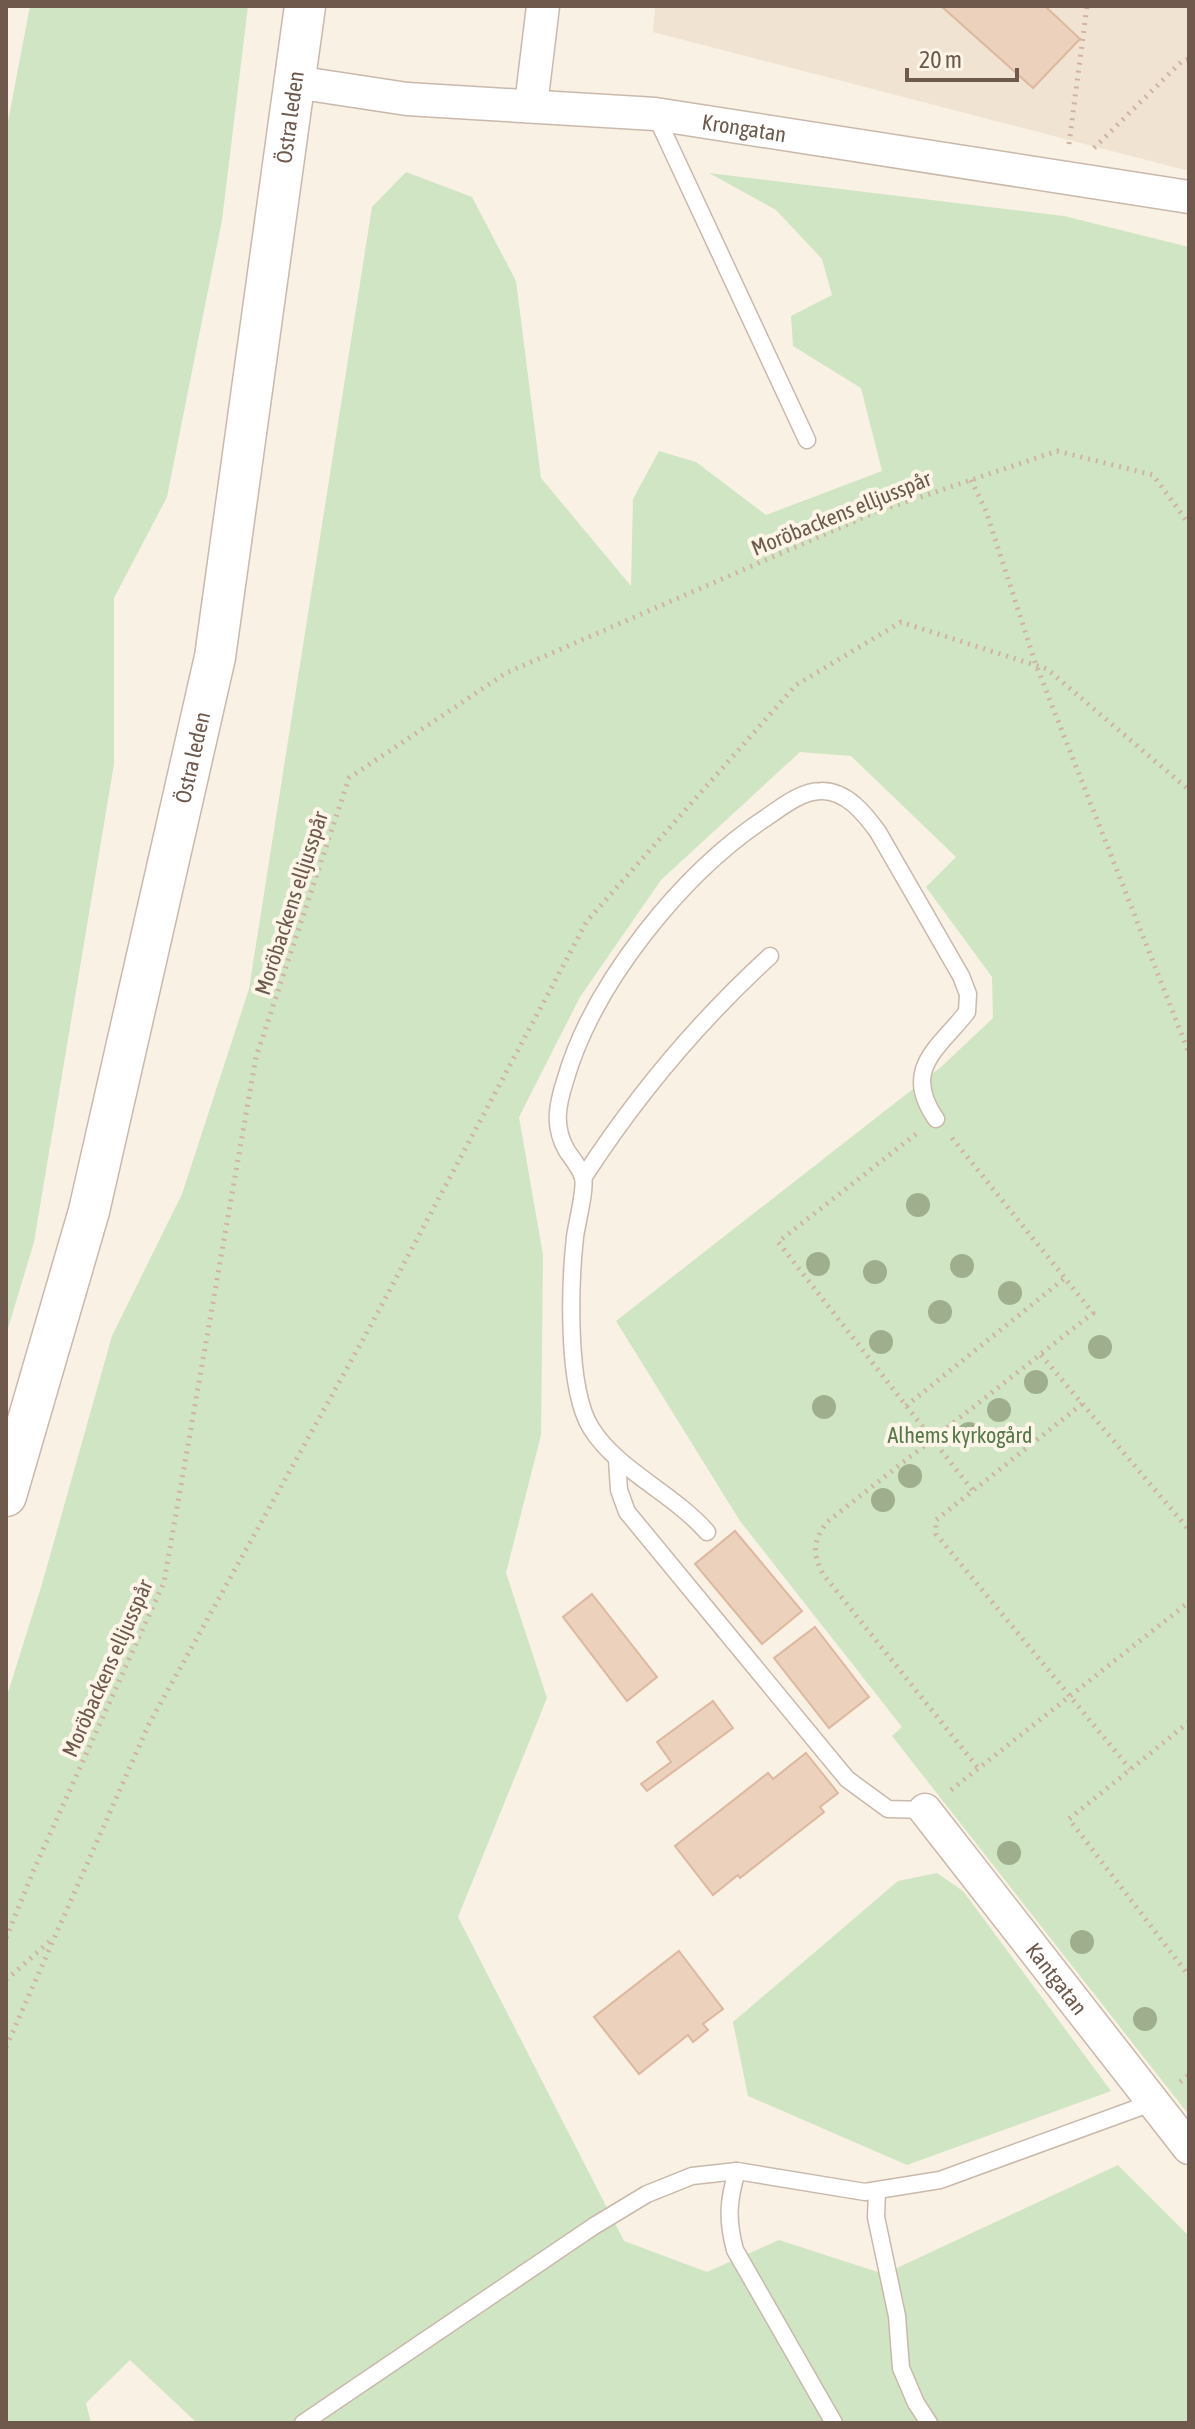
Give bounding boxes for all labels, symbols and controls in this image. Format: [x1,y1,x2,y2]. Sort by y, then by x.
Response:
scale bar [907,32,1017,82]
text: 20 m [919,46,962,73]
street label: Östra leden [270,69,309,165]
street label: Krongatan [700,109,788,147]
street label: Moröbackens elljusspår [747,465,935,561]
street label: Östra leden [169,709,215,806]
street label: Moröbackens elljusspår [249,807,333,998]
park label: Alhems kyrkogård [888,1422,1032,1448]
street label: Moröbackens elljusspår [56,1575,158,1761]
street label: Kantgatan [1021,1938,1093,2020]

